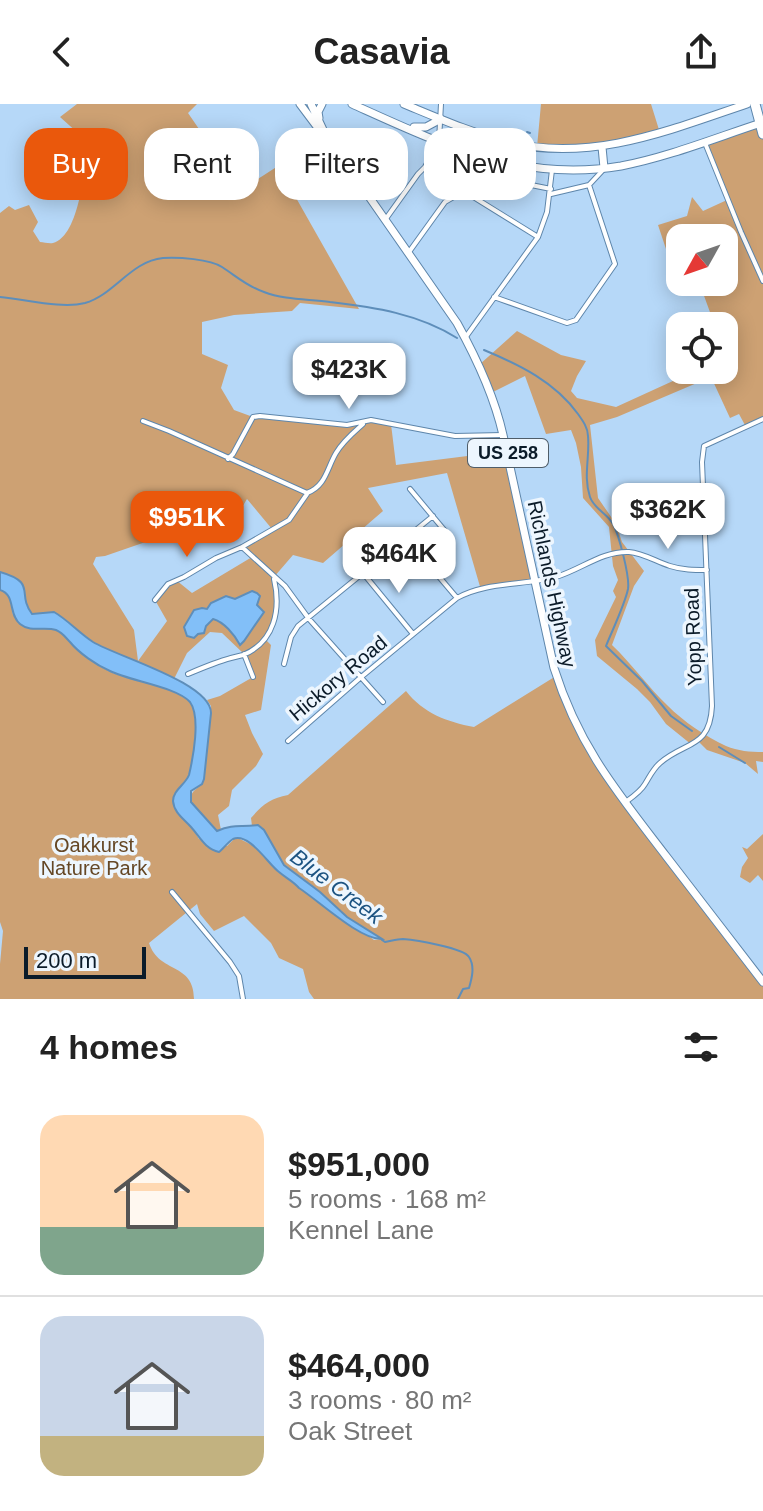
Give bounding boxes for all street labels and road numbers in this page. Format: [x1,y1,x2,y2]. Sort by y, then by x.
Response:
road number: US 258 [468,439,548,467]
street label: Richlands Highway [524,499,580,669]
street label: Yopp Road [680,588,706,686]
street label: Hickory Road [285,631,391,725]

